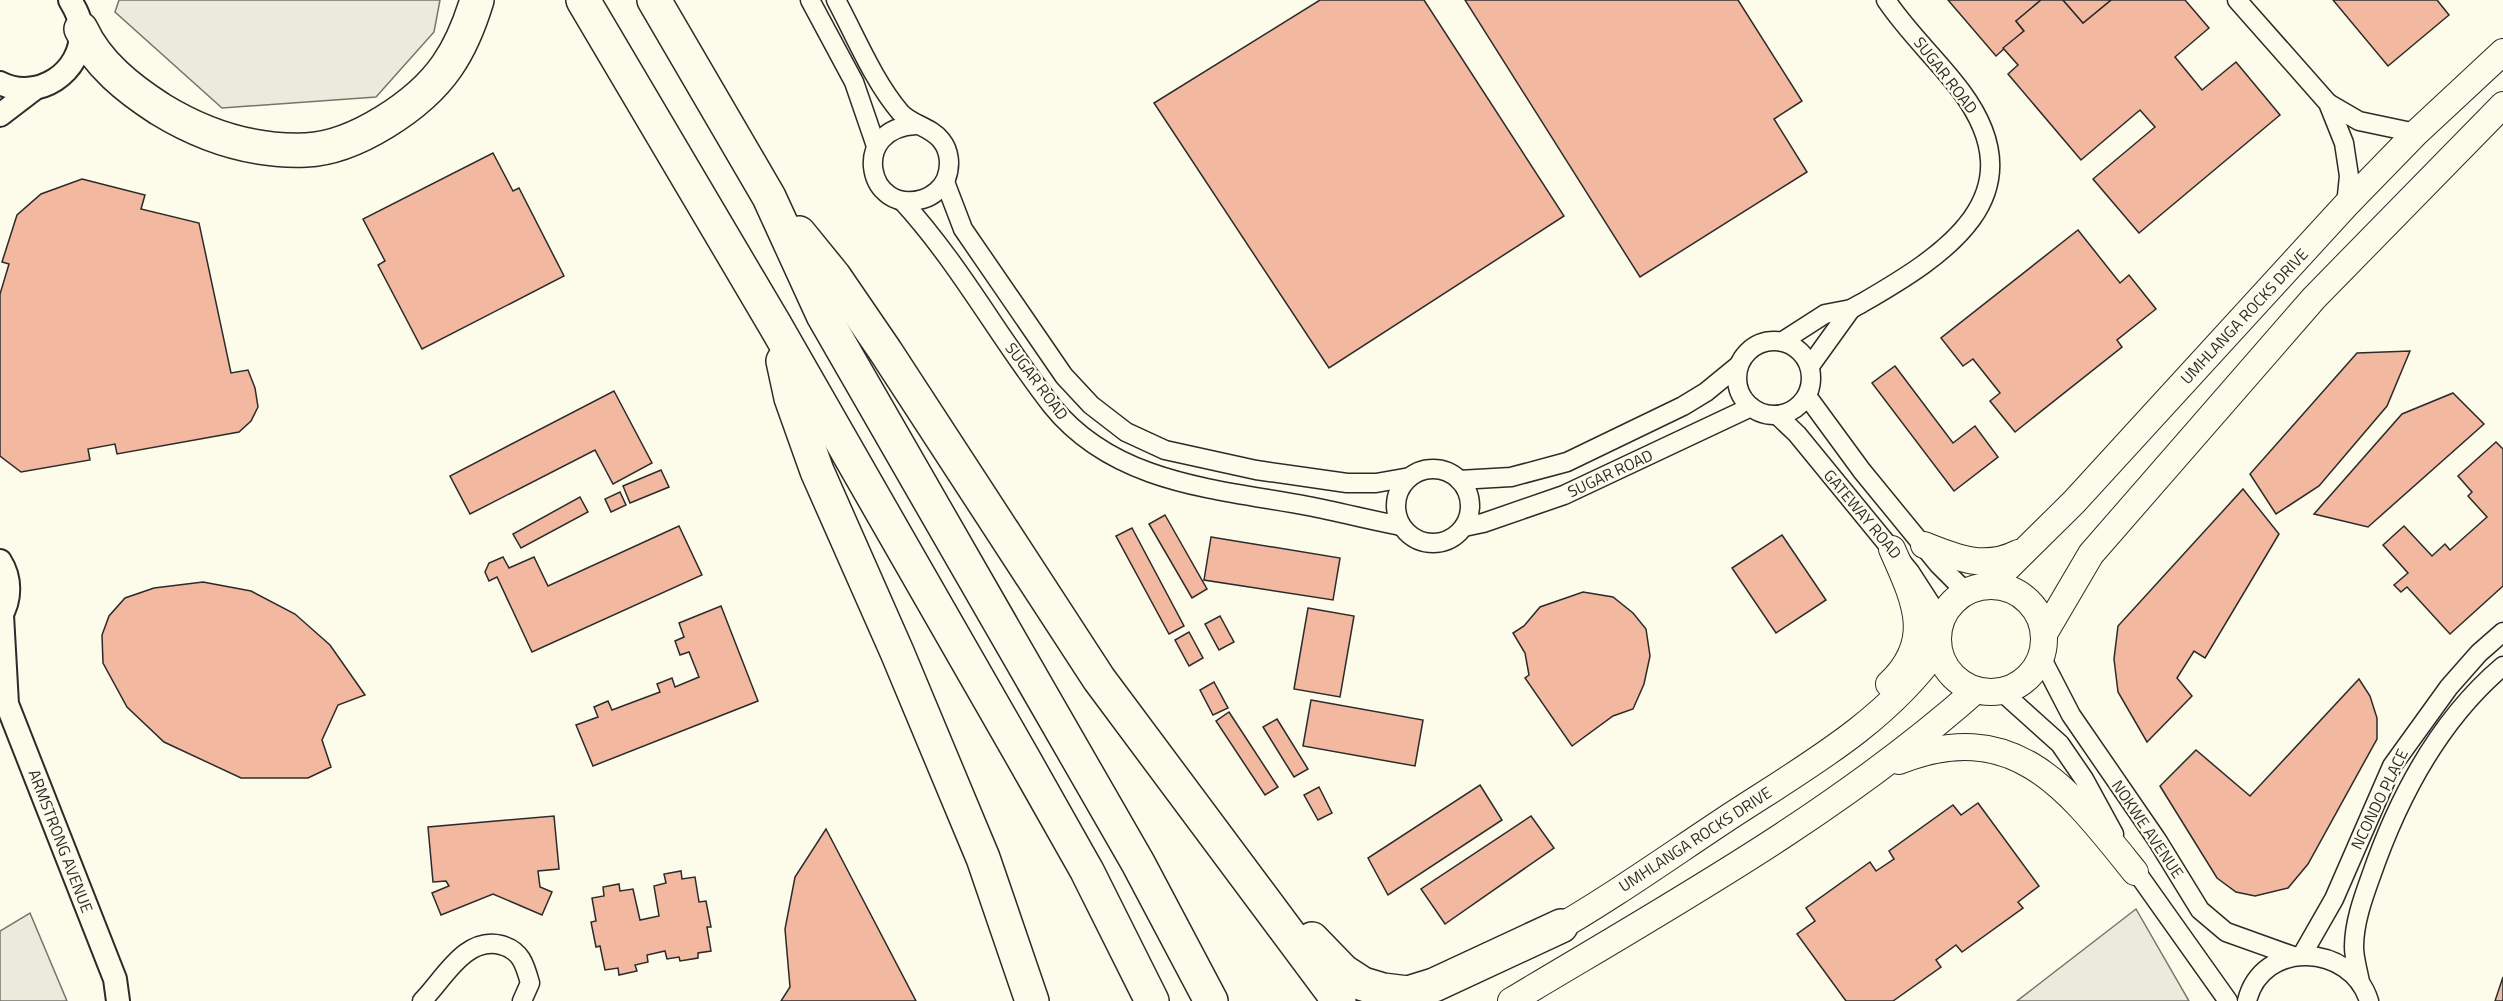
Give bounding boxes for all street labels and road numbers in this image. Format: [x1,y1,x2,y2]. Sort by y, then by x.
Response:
street label: SUGAR ROAD [1908,31,1984,119]
street label: UMHLANGA ROCKS DRIVE [2174,243,2314,389]
street label: SUGAR ROAD [1000,337,1074,425]
street label: SUGAR ROAD [1563,443,1657,503]
street label: GATEWAY ROAD [1818,464,1908,564]
street label: NCONDO PLACE [2344,745,2414,853]
street label: ARMSTRONG AVENUE [23,766,99,916]
street label: NOKWE AVENUE [2106,775,2190,883]
street label: UMHLANGA ROCKS DRIVE [1614,780,1776,898]

